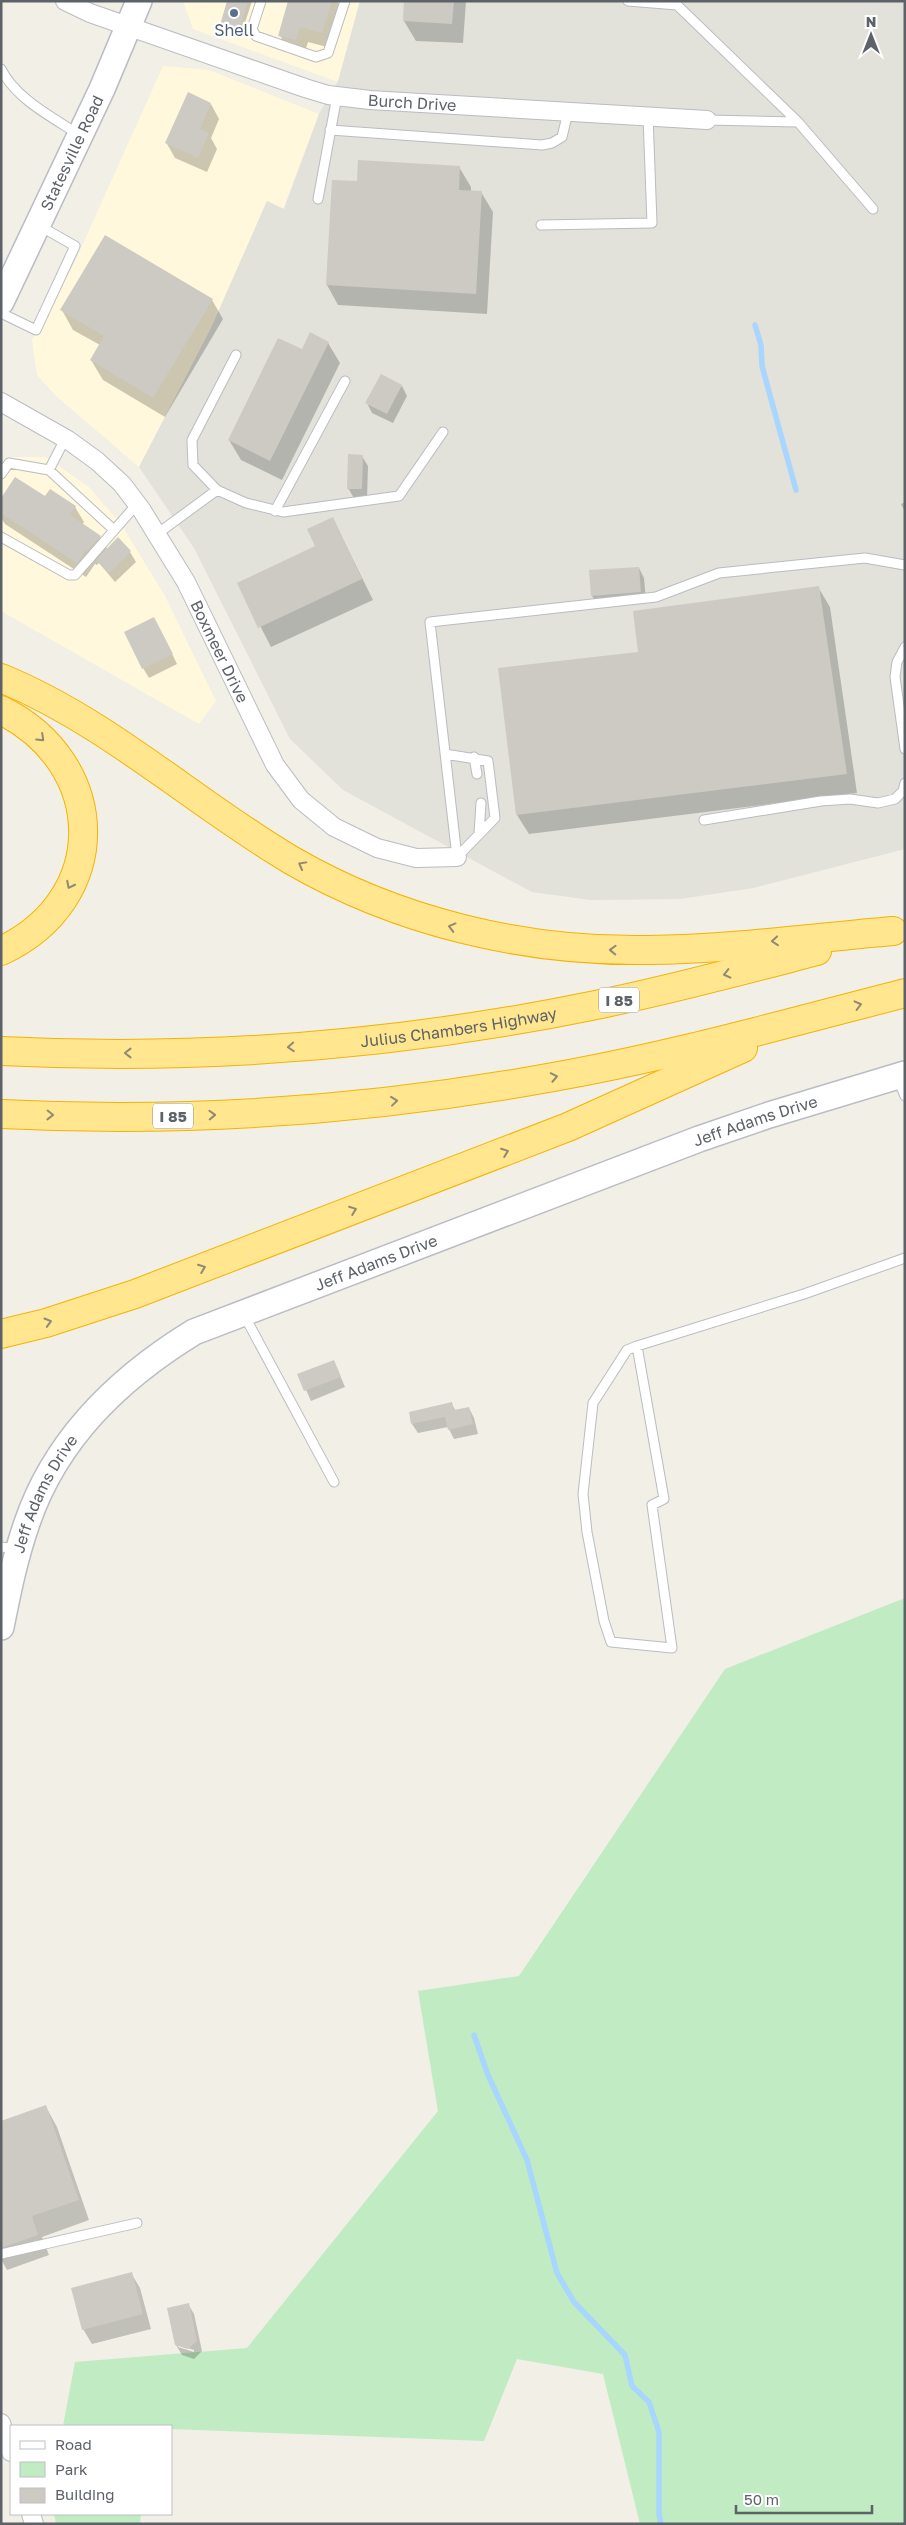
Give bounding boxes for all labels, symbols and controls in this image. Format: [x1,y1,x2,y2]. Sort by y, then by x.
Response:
marker: Shell [228,7,240,19]
north arrow [846,10,896,60]
text: N [866,13,876,30]
place label: Shell [214,20,254,40]
street label: Burch Drive [367,90,457,115]
street label: Statesville Road [36,92,108,214]
street label: Boxmeer Drive [186,597,253,706]
one-way arrow [35,732,44,741]
one-way arrow [298,862,307,872]
one-way arrow [66,880,76,889]
one-way arrow [449,922,457,932]
one-way arrow [771,936,779,947]
one-way arrow [608,944,616,955]
one-way arrow [723,968,732,979]
road number: I 85 [599,988,639,1012]
one-way arrow [853,1001,861,1011]
street label: Julius Chambers Highway [359,1003,558,1051]
one-way arrow [286,1041,294,1052]
one-way arrow [124,1048,132,1058]
one-way arrow [550,1072,559,1083]
street label: Jeff Adams Drive [690,1091,820,1150]
one-way arrow [390,1096,398,1107]
road number: I 85 [153,1104,193,1128]
one-way arrow [46,1110,54,1121]
one-way arrow [209,1110,217,1120]
one-way arrow [500,1148,509,1158]
one-way arrow [348,1206,357,1216]
street label: Jeff Adams Drive [312,1230,440,1295]
one-way arrow [197,1264,205,1274]
one-way arrow [44,1318,52,1328]
street label: Jeff Adams Drive [8,1431,81,1555]
legend [10,2425,172,2515]
text: Road [55,2435,92,2453]
text: Park [55,2460,88,2478]
scale bar [736,2482,872,2514]
text: Building [55,2485,115,2503]
text: 50 m [744,2490,779,2508]

